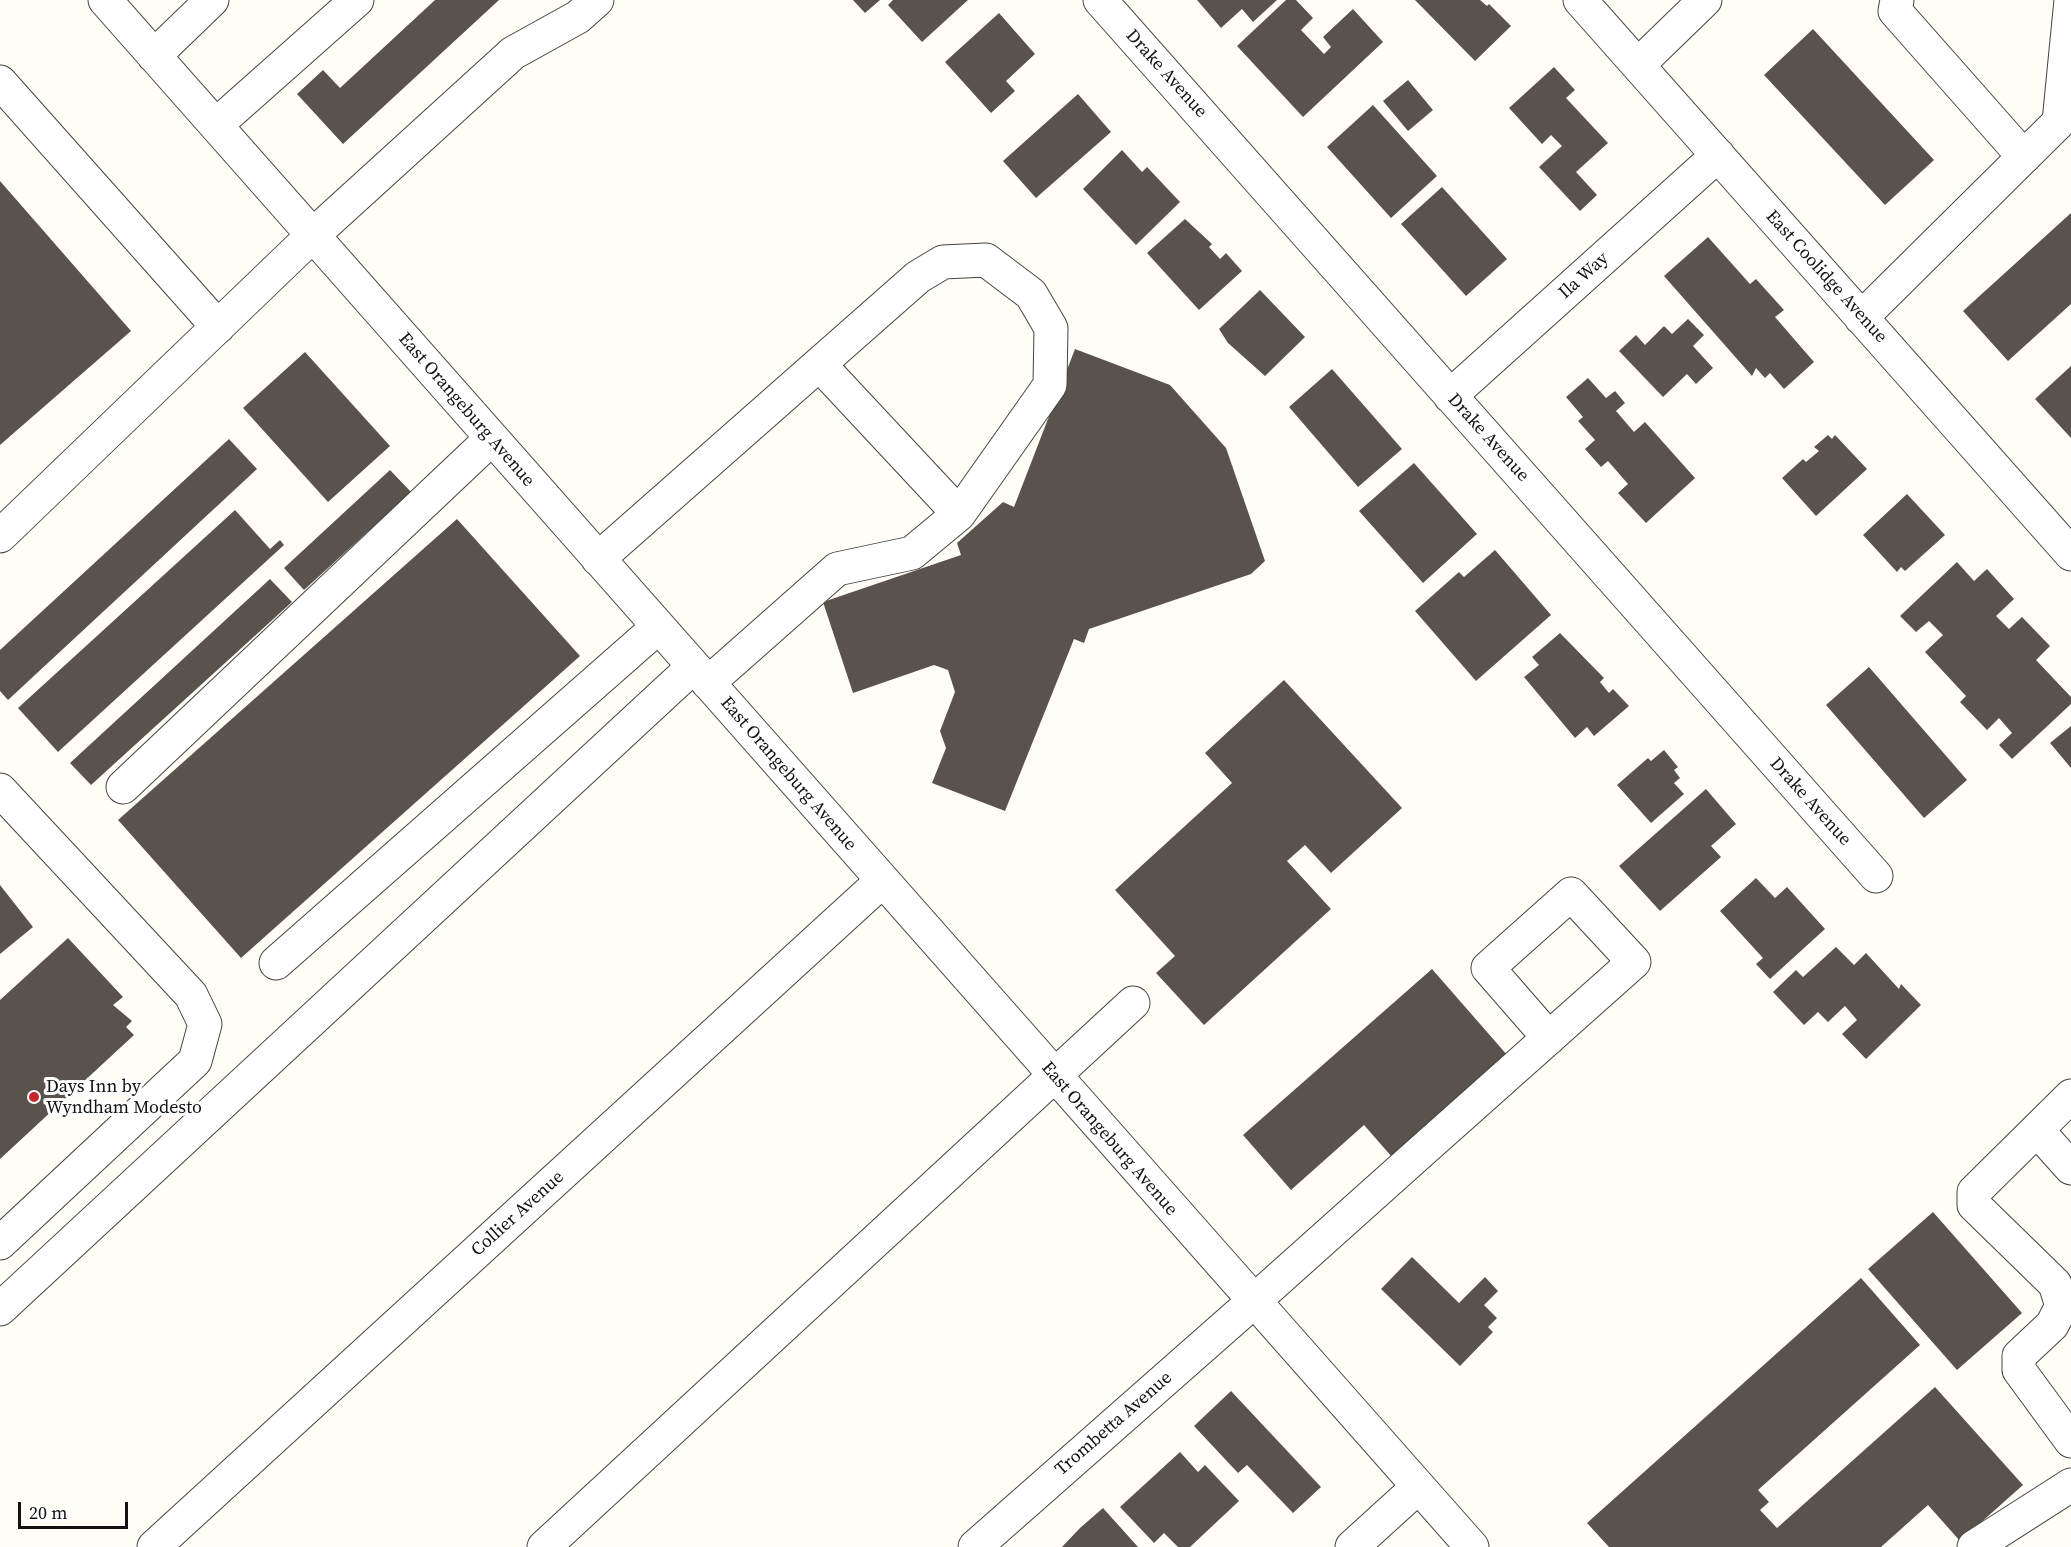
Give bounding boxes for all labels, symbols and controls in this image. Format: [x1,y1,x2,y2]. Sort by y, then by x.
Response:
street label: Drake Avenue [1121,25,1211,123]
street label: East Coolidge Avenue [1761,206,1891,348]
street label: Ila Way [1555,248,1613,304]
street label: East Orangeburg Avenue [393,329,539,491]
street label: Drake Avenue [1443,389,1533,487]
street label: East Orangeburg Avenue [715,693,861,855]
street label: Drake Avenue [1765,753,1855,851]
street label: East Orangeburg Avenue [1036,1058,1182,1220]
place label: Days Inn by Wyndham Modesto [46,1076,202,1118]
marker: Days Inn by Wyndham Modesto [27,1090,41,1104]
street label: Collier Avenue [467,1167,569,1261]
street label: Trombetta Avenue [1051,1367,1177,1481]
scale bar [21,1490,130,1528]
text: 20 m [29,1500,67,1525]

